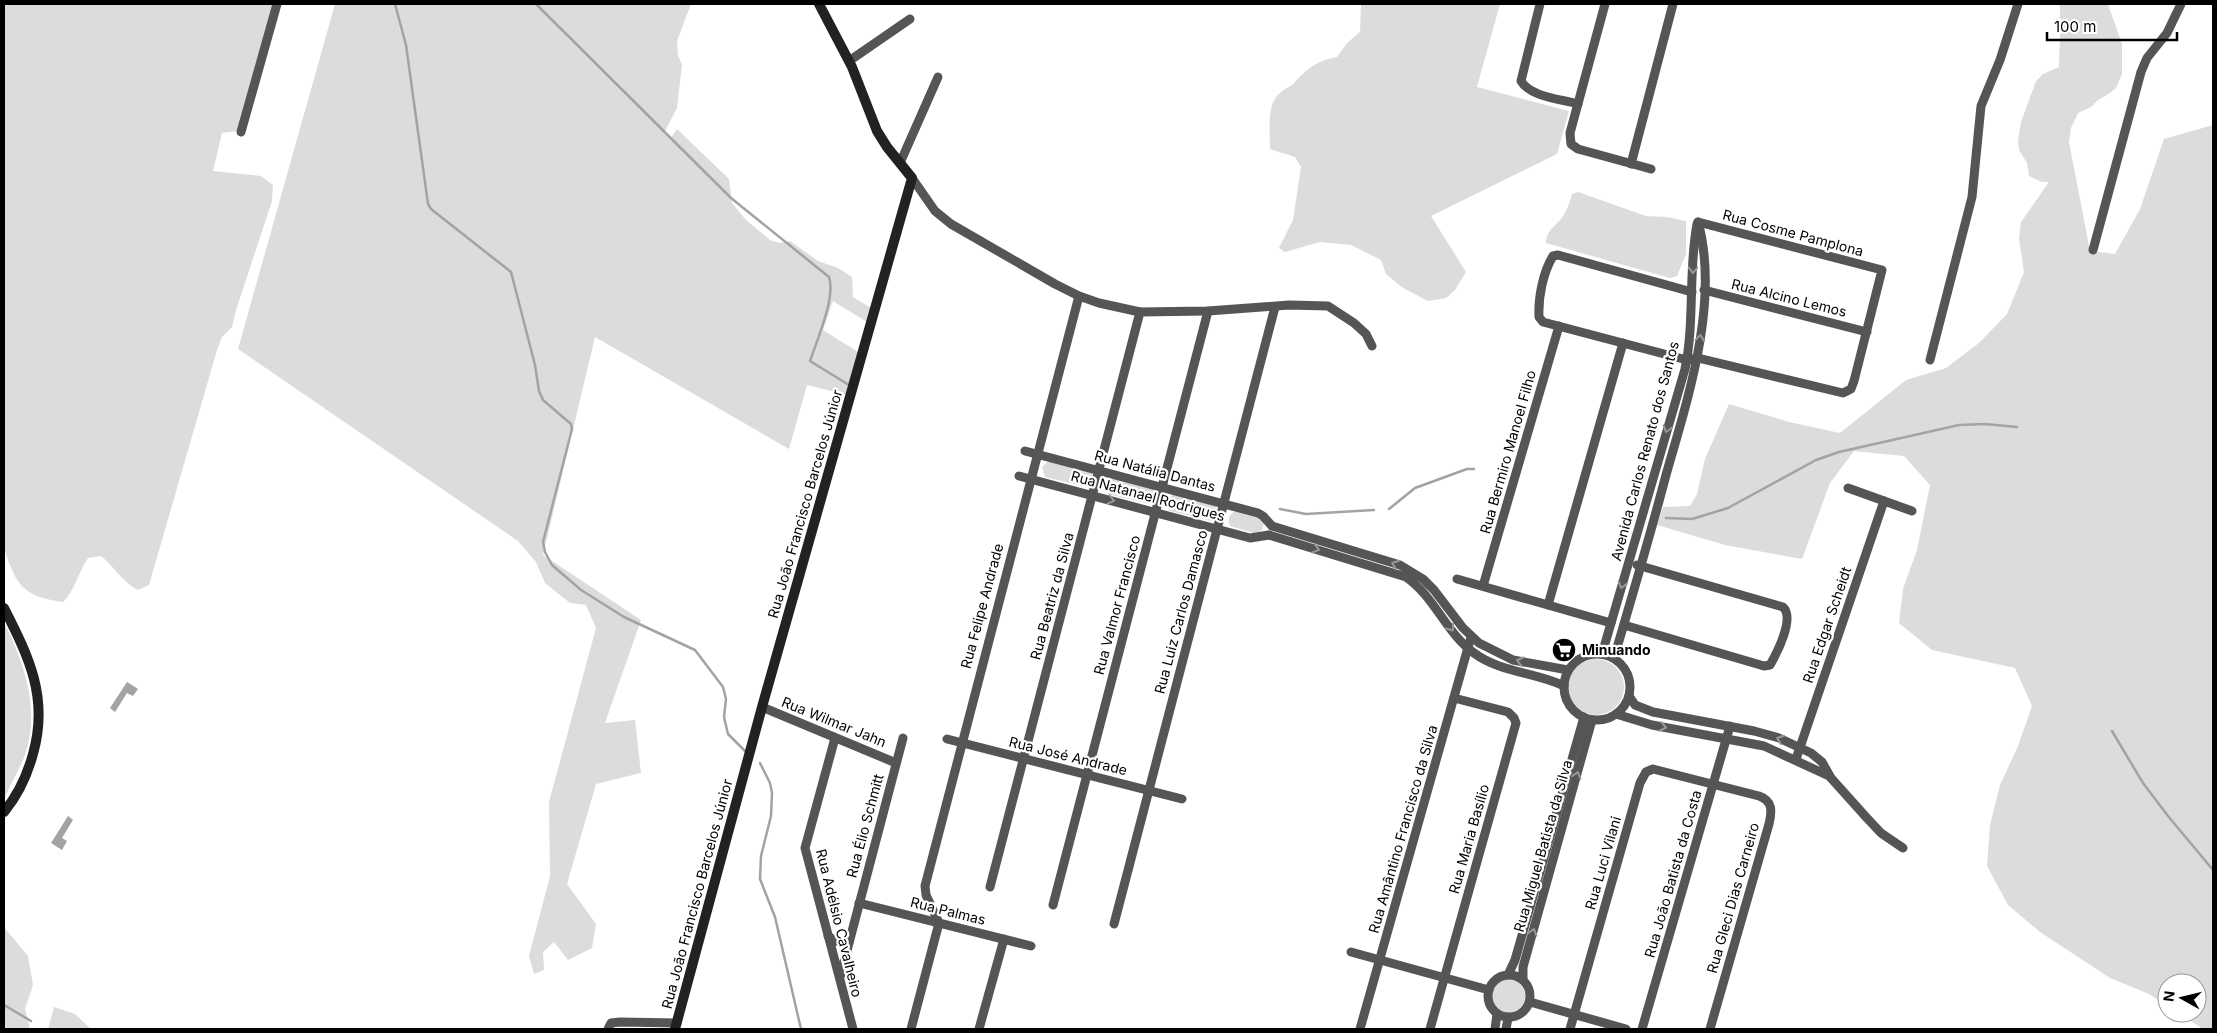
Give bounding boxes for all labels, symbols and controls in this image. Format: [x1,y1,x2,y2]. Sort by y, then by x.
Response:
scale bar [2047,10,2177,42]
text: 100 m [2054,17,2096,36]
street label: Rua Cosme Pamplona [1721,206,1865,259]
one-way arrow [1687,266,1698,274]
street label: Rua Alcino Lemos [1730,275,1849,320]
one-way arrow [1694,334,1705,342]
street label: Avenida Carlos Renato dos Santos [1607,339,1682,563]
street label: Rua Bermiro Manoel Filho [1476,368,1539,536]
street label: Rua João Francisco Barcelos Júnior [764,388,845,620]
one-way arrow [1663,425,1673,433]
street label: Rua Natália Dantas [1093,446,1218,495]
street label: Rua Natanael Rodrigues [1069,467,1227,524]
one-way arrow [1107,495,1115,505]
street label: Rua Luiz Carlos Damasco [1150,528,1211,696]
street label: Rua Beatriz da Silva [1026,530,1077,662]
street label: Rua Valmor Francisco [1090,533,1143,676]
street label: Rua Felipe Andrade [957,541,1006,670]
one-way arrow [1311,543,1320,553]
one-way arrow [1392,560,1400,570]
street label: Rua Edgar Scheidt [1799,564,1855,685]
one-way arrow [1618,581,1628,589]
one-way arrow [1445,622,1454,632]
supermarket icon: Minuando [1551,637,1577,663]
place label: Minuando [1582,641,1651,658]
one-way arrow [1516,656,1525,667]
street label: Rua Wilmar Jahn [779,693,889,750]
one-way arrow [1659,722,1667,732]
street label: Rua Amântino Francisco da Silva [1365,723,1440,935]
street label: Rua José Andrade [1007,733,1129,778]
one-way arrow [1776,735,1785,745]
street label: Rua Miguel Batista da Silva [1510,758,1575,934]
street label: Rua Élio Schmitt [843,772,887,879]
one-way arrow [1571,772,1581,780]
street label: Rua João Francisco Barcelos Júnior [658,777,735,1011]
street label: Rua Maria Basílio [1445,782,1492,896]
street label: Rua João Batista da Costa [1640,788,1705,960]
street label: Rua Luci Vilani [1581,814,1624,912]
street label: Rua Gleci Dias Carneiro [1703,821,1762,975]
street label: Rua Adélsio Cavalheiro [813,847,866,999]
street label: Rua Palmas [909,893,987,928]
one-way arrow [1527,927,1538,936]
north arrow [2157,973,2207,1023]
text: N [2159,990,2178,1003]

